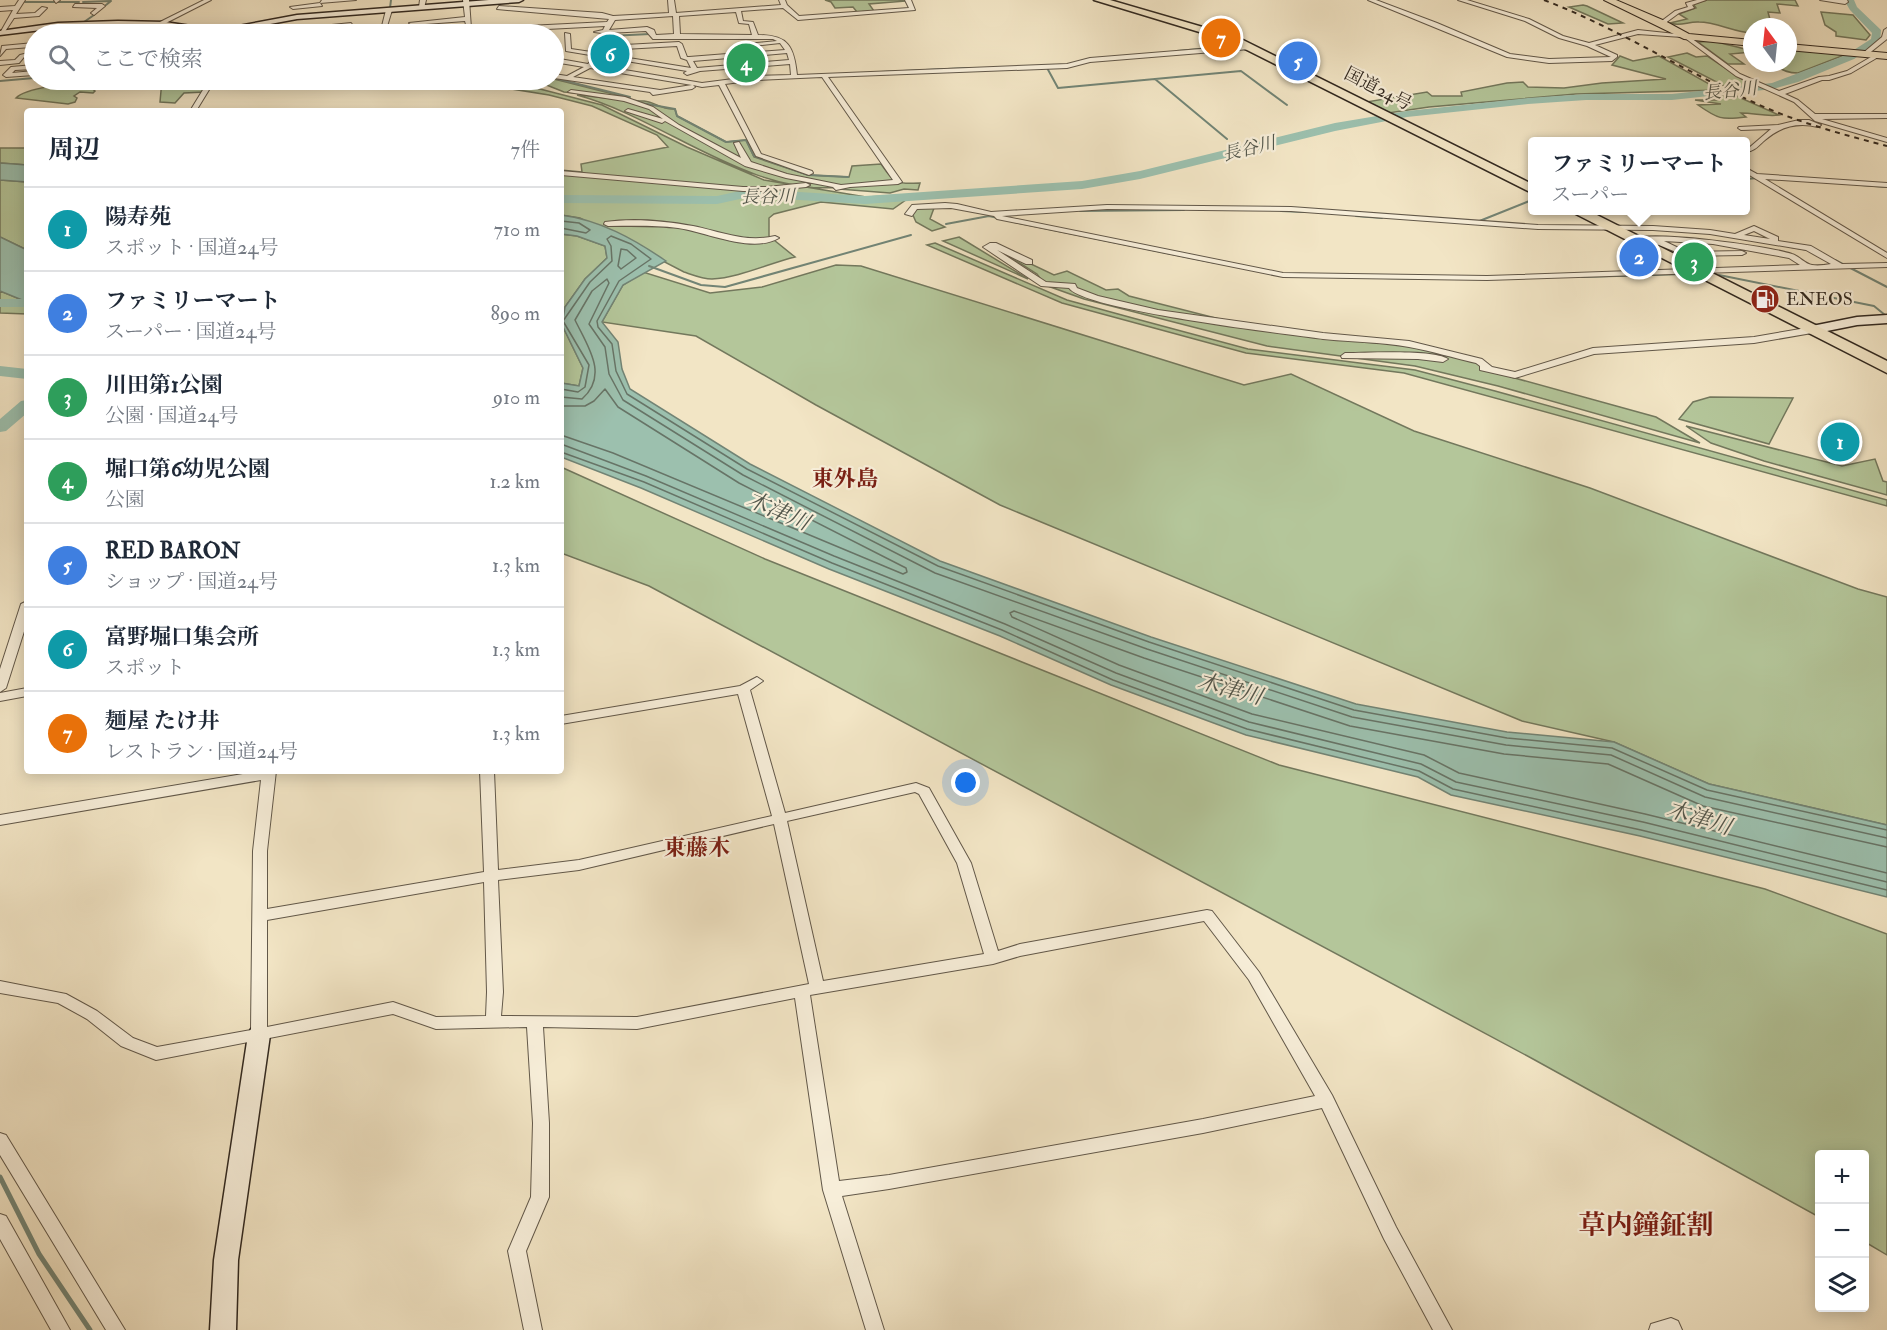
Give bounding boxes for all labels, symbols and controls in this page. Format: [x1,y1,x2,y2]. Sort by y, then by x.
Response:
pin: 7 [1202,15,1240,60]
north arrow [1743,18,1797,72]
search box [24,24,564,90]
pin: 6 [590,32,630,76]
pin: 5 [1278,38,1318,84]
pin: 4 [726,40,766,86]
icon: search [45,41,78,74]
text: ここで検索 [93,45,203,73]
street label: 国道24号 [1340,62,1416,116]
water label: 長谷川 [1702,77,1760,105]
water label: 長谷川 [1220,131,1280,167]
text: 周辺 [48,134,100,166]
text: 7件 [511,137,540,162]
popup [1528,137,1750,215]
text: ファミリーマート [1551,150,1727,178]
text: スーパー [1551,182,1629,207]
water label: 長谷川 [741,185,797,209]
text: 陽寿苑 [105,203,171,231]
text: 1 [64,217,71,242]
text: 710 m [494,217,540,242]
pin: 2 [1620,234,1658,280]
text: スポット · 国道24号 [105,235,278,260]
pin: 3 [1674,240,1714,284]
fuel station icon: ENEOS [1749,283,1781,315]
text: ファミリーマート [105,287,281,315]
place label: ENEOS [1786,288,1853,311]
text: 2 [62,301,73,326]
text: 890 m [490,301,540,326]
text: スーパー · 国道24号 [105,319,276,344]
text: 川田第1公園 [105,371,223,399]
text: 3 [64,385,71,410]
text: 910 m [493,385,540,410]
text: 公園 · 国道24号 [105,403,238,428]
pin: 1 [1820,420,1860,464]
text: 堀口第6幼児公園 [105,455,270,483]
district label: 東外島 [812,465,878,493]
text: 4 [62,469,73,494]
text: 1.2 km [490,469,540,494]
water label: 木津川 [742,485,816,538]
text: 公園 [105,487,145,512]
text: RED BARON [105,537,240,565]
text: 5 [63,553,72,578]
text: 1.3 km [492,553,540,578]
text: ショップ · 国道24号 [105,569,278,594]
text: 富野堀口集会所 [105,623,259,651]
text: 6 [62,637,73,662]
text: 1.3 km [492,637,540,662]
text: スポット [105,655,185,680]
water label: 木津川 [1194,667,1267,712]
text: 麺屋 たけ井 [105,707,220,735]
text: 7 [63,721,72,746]
text: 1.3 km [492,721,540,746]
text: レストラン · 国道24号 [105,739,298,764]
your location [951,768,980,797]
water label: 木津川 [1663,795,1737,842]
district label: 東藤木 [664,834,730,862]
map controls [1815,1150,1869,1312]
button: + [1815,1150,1869,1204]
button: − [1815,1204,1869,1258]
district label: 草内鐘鉦割 [1579,1209,1714,1242]
button: layers [1815,1258,1869,1312]

